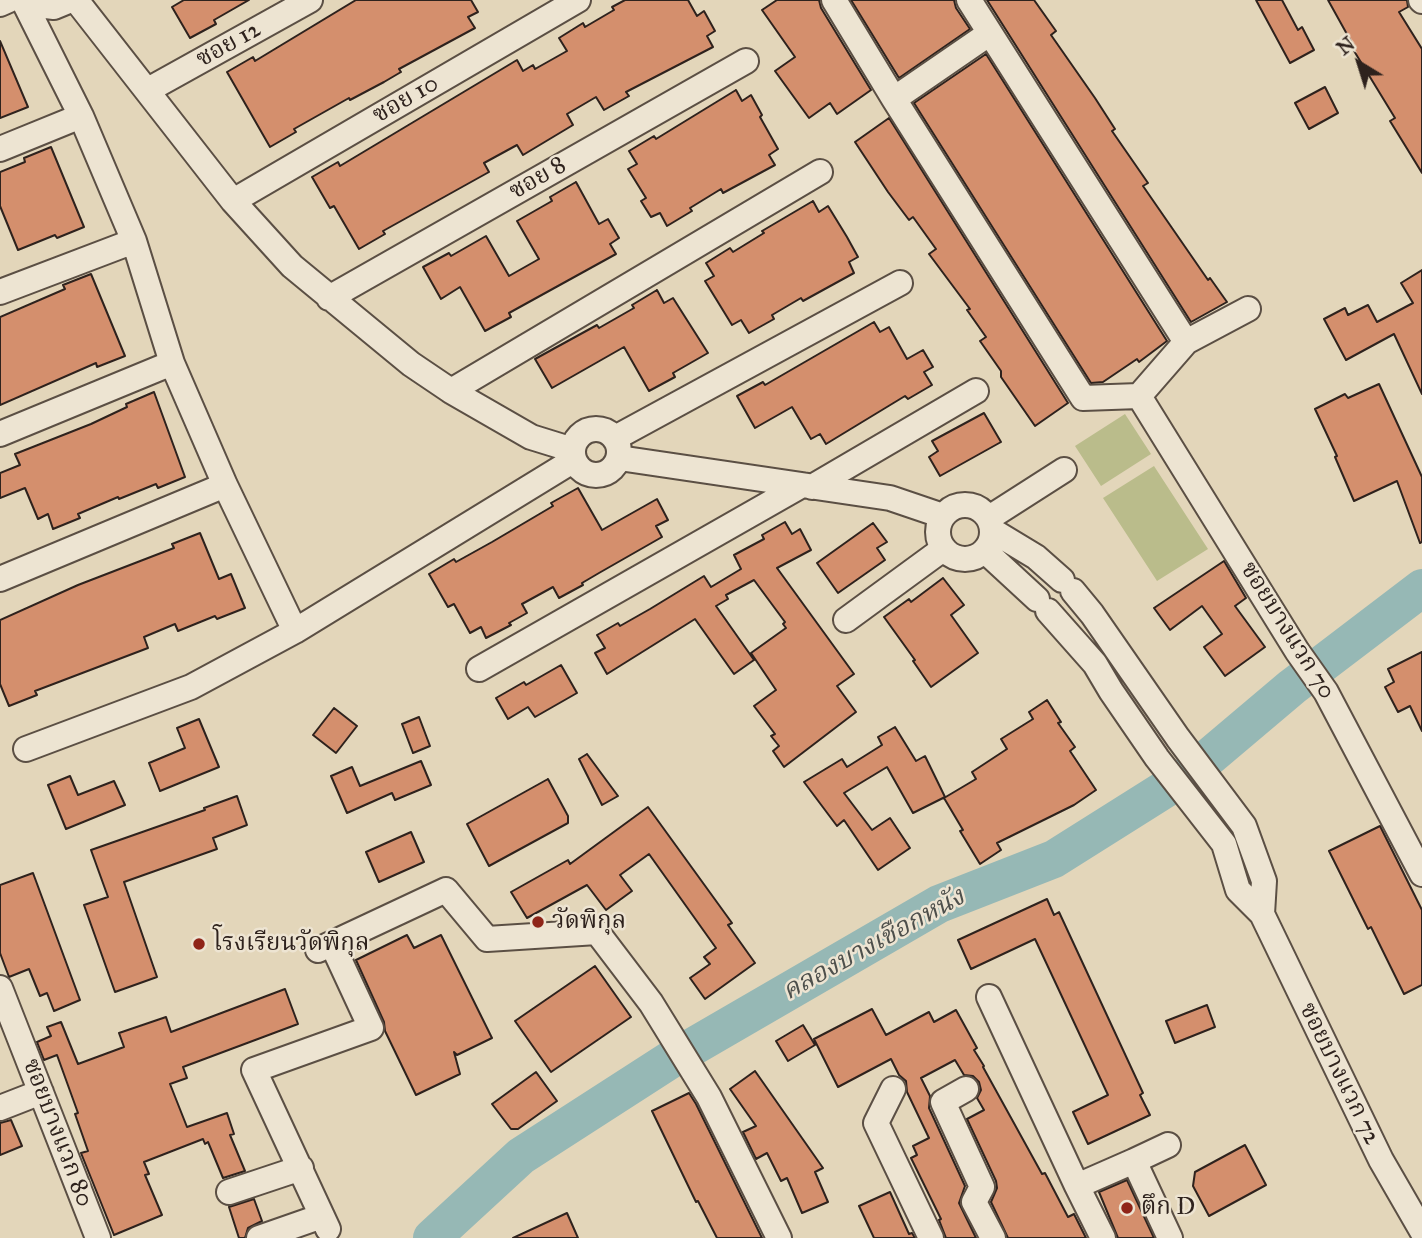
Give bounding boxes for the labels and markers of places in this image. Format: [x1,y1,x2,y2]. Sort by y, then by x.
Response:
place label: วัดพิกุล [552,908,626,936]
marker: วัดพิกุล [530,914,546,930]
place label: โรงเรียนวัดพิกุล [213,930,369,958]
marker: โรงเรียนวัดพิกุล [191,936,207,952]
place label: ตึก D [1141,1194,1195,1222]
marker: ตึก D [1119,1200,1135,1216]

